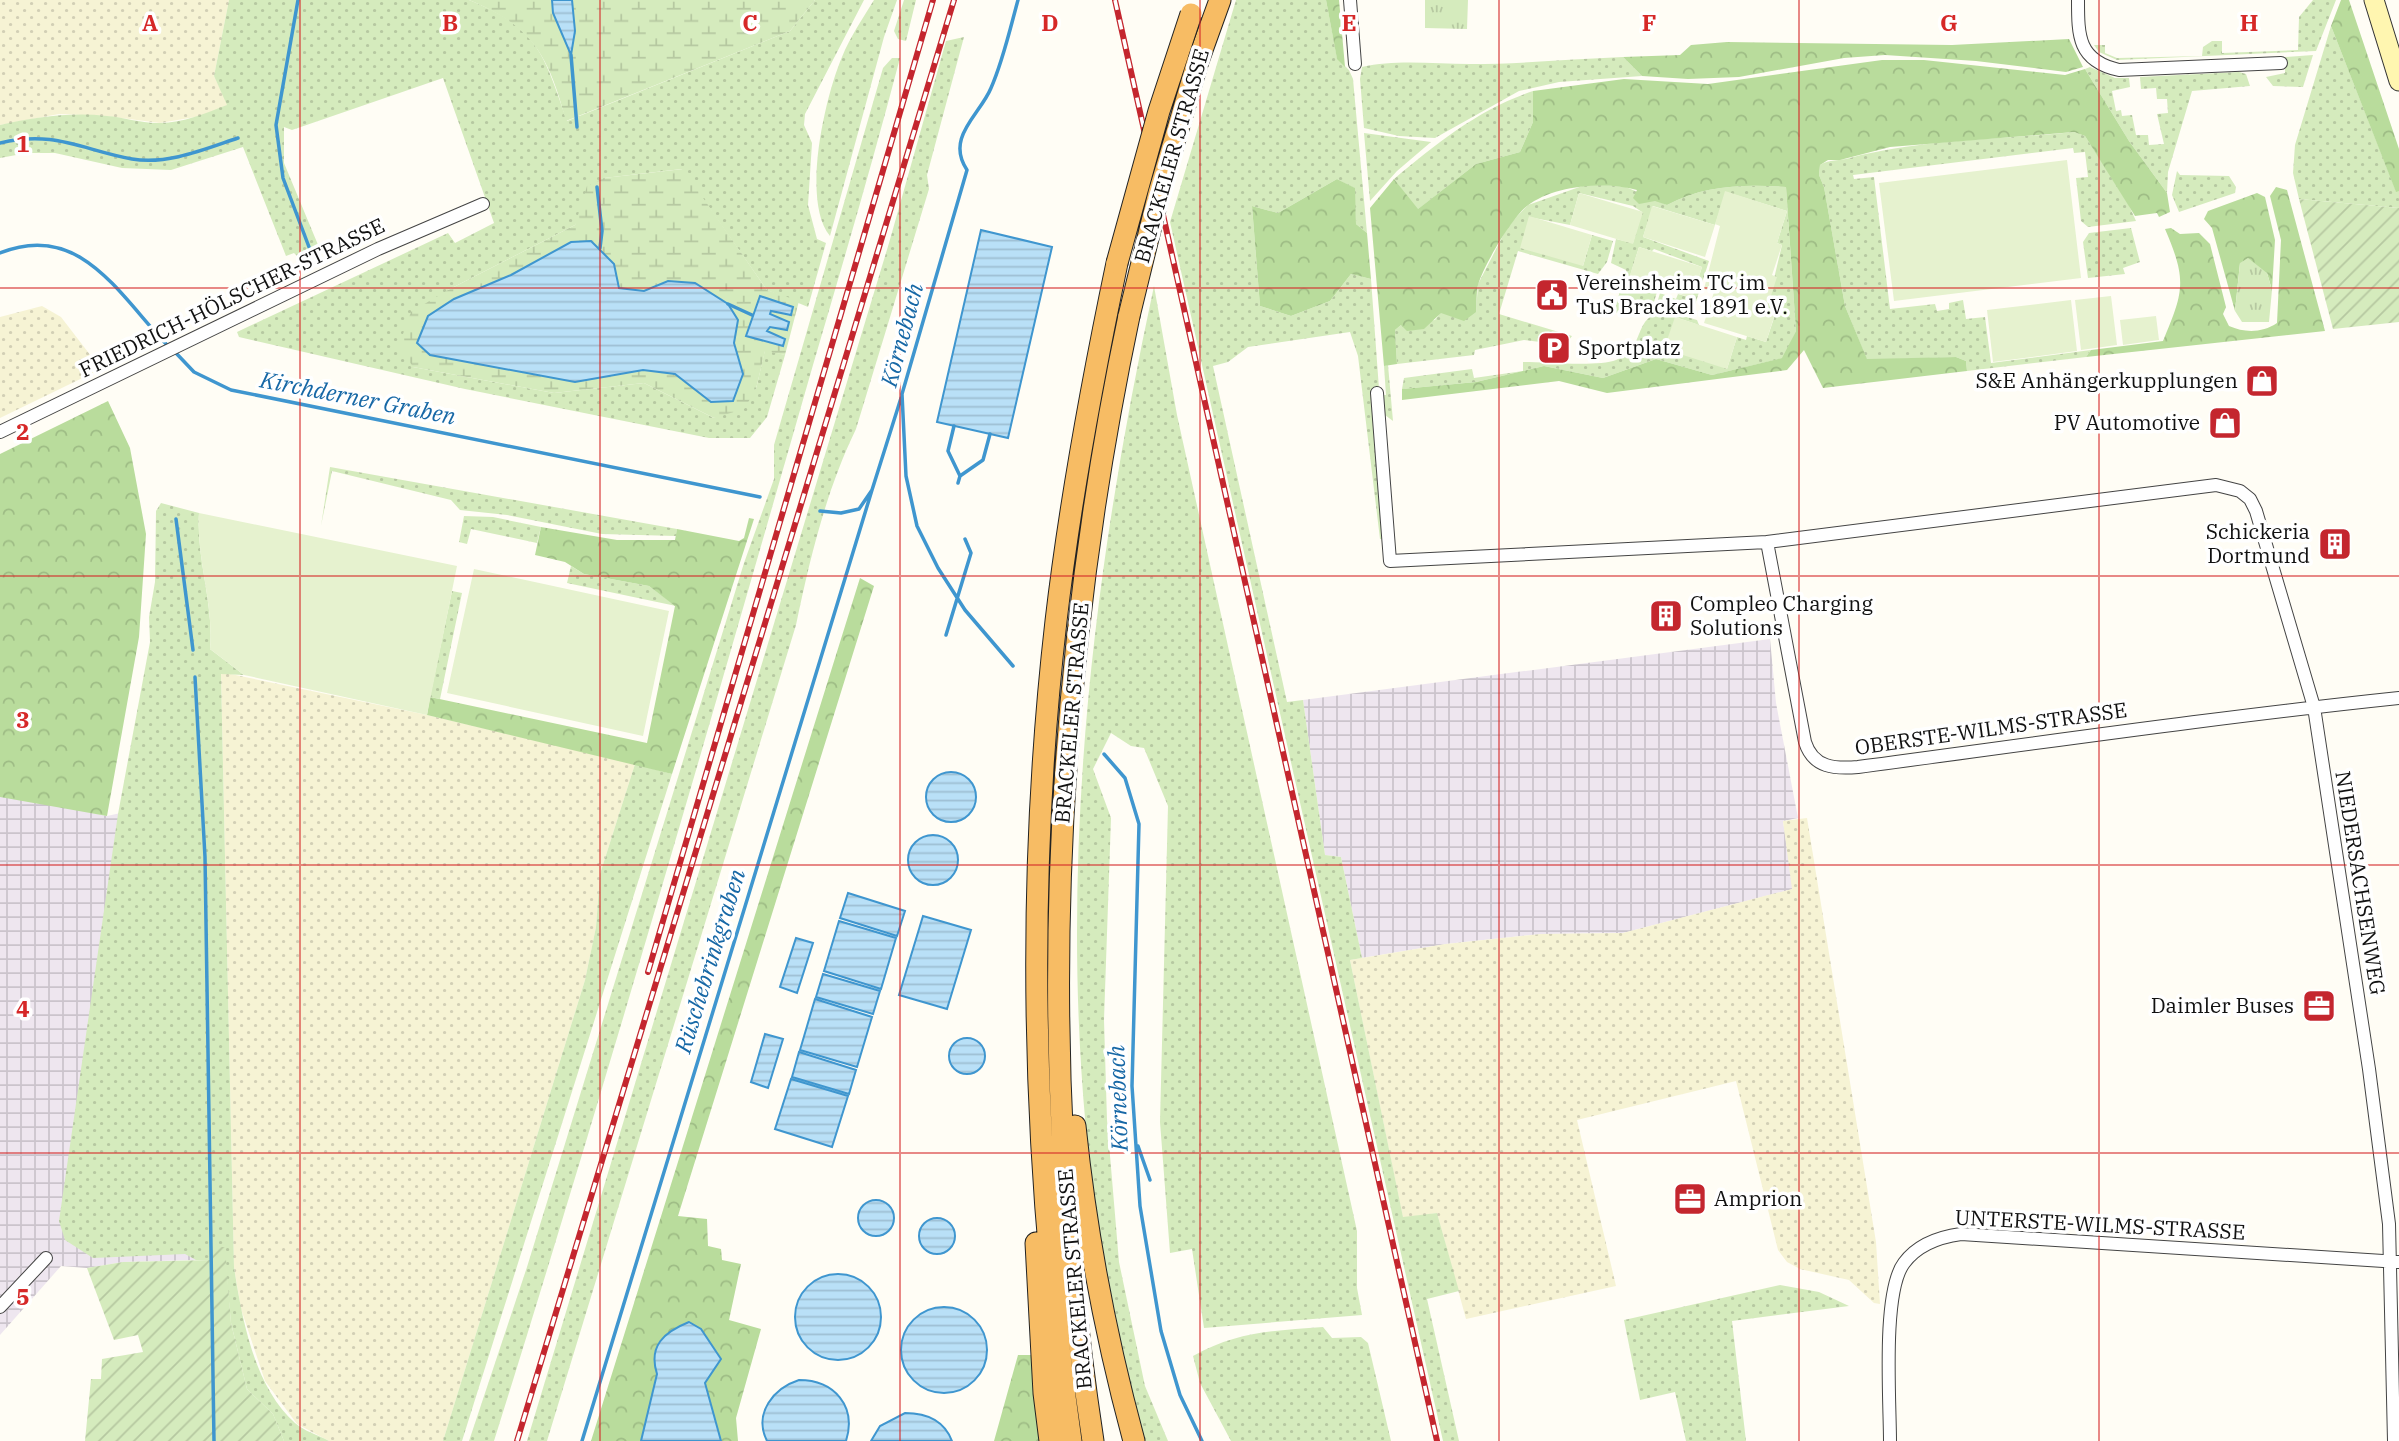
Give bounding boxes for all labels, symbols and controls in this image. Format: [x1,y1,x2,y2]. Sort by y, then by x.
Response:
text: A [142,7,158,37]
text: B [442,7,458,37]
text: C [742,7,758,37]
text: D [1041,7,1059,37]
text: E [1341,7,1357,37]
text: F [1642,7,1656,37]
text: G [1940,7,1958,37]
text: H [2240,7,2258,37]
street label: BRACKELER STRASSE [1127,45,1215,266]
text: 1 [16,128,30,158]
street label: FRIEDRICH-HÖLSCHER-STRASSE [74,211,389,383]
place label: Vereinsheim TC im TuS Brackel 1891 e.V. [1576,268,1788,320]
public building icon: Vereinsheim TC im TuS Brackel 1891 e.V. [1533,276,1571,314]
water label: Körnebach [873,279,929,391]
parking icon: Sportplatz [1535,329,1573,367]
place label: Sportplatz [1578,333,1681,361]
shop icon: S&E Anhängerkupplungen [2243,362,2281,400]
water label: Kirchderner Graben [257,363,458,431]
place label: S&E Anhängerkupplungen [1975,366,2238,394]
shop icon: PV Automotive [2206,404,2244,442]
place label: PV Automotive [2054,408,2200,436]
text: 2 [16,416,30,446]
place label: Schickeria Dortmund [2206,517,2310,569]
building icon: Schickeria Dortmund [2316,525,2354,563]
place label: Compleo Charging Solutions [1690,589,1873,641]
building icon: Compleo Charging Solutions [1647,597,1685,635]
street label: BRACKELER STRASSE [1047,601,1095,825]
street label: OBERSTE-WILMS-STRASSE [1853,695,2129,761]
text: 3 [16,704,30,734]
street label: NIEDERSACHSENWEG [2329,769,2393,997]
water label: Rüschebrinkgraben [667,865,751,1057]
office icon: Daimler Buses [2300,987,2338,1025]
place label: Daimler Buses [2151,991,2294,1019]
text: 4 [16,993,30,1023]
water label: Körnebach [1100,1044,1134,1153]
street label: BRACKELER STRASSE [1050,1167,1098,1391]
office icon: Amprion [1671,1180,1709,1218]
place label: Amprion [1714,1184,1802,1212]
street label: UNTERSTE-WILMS-STRASSE [1954,1202,2246,1246]
text: 5 [16,1281,30,1311]

